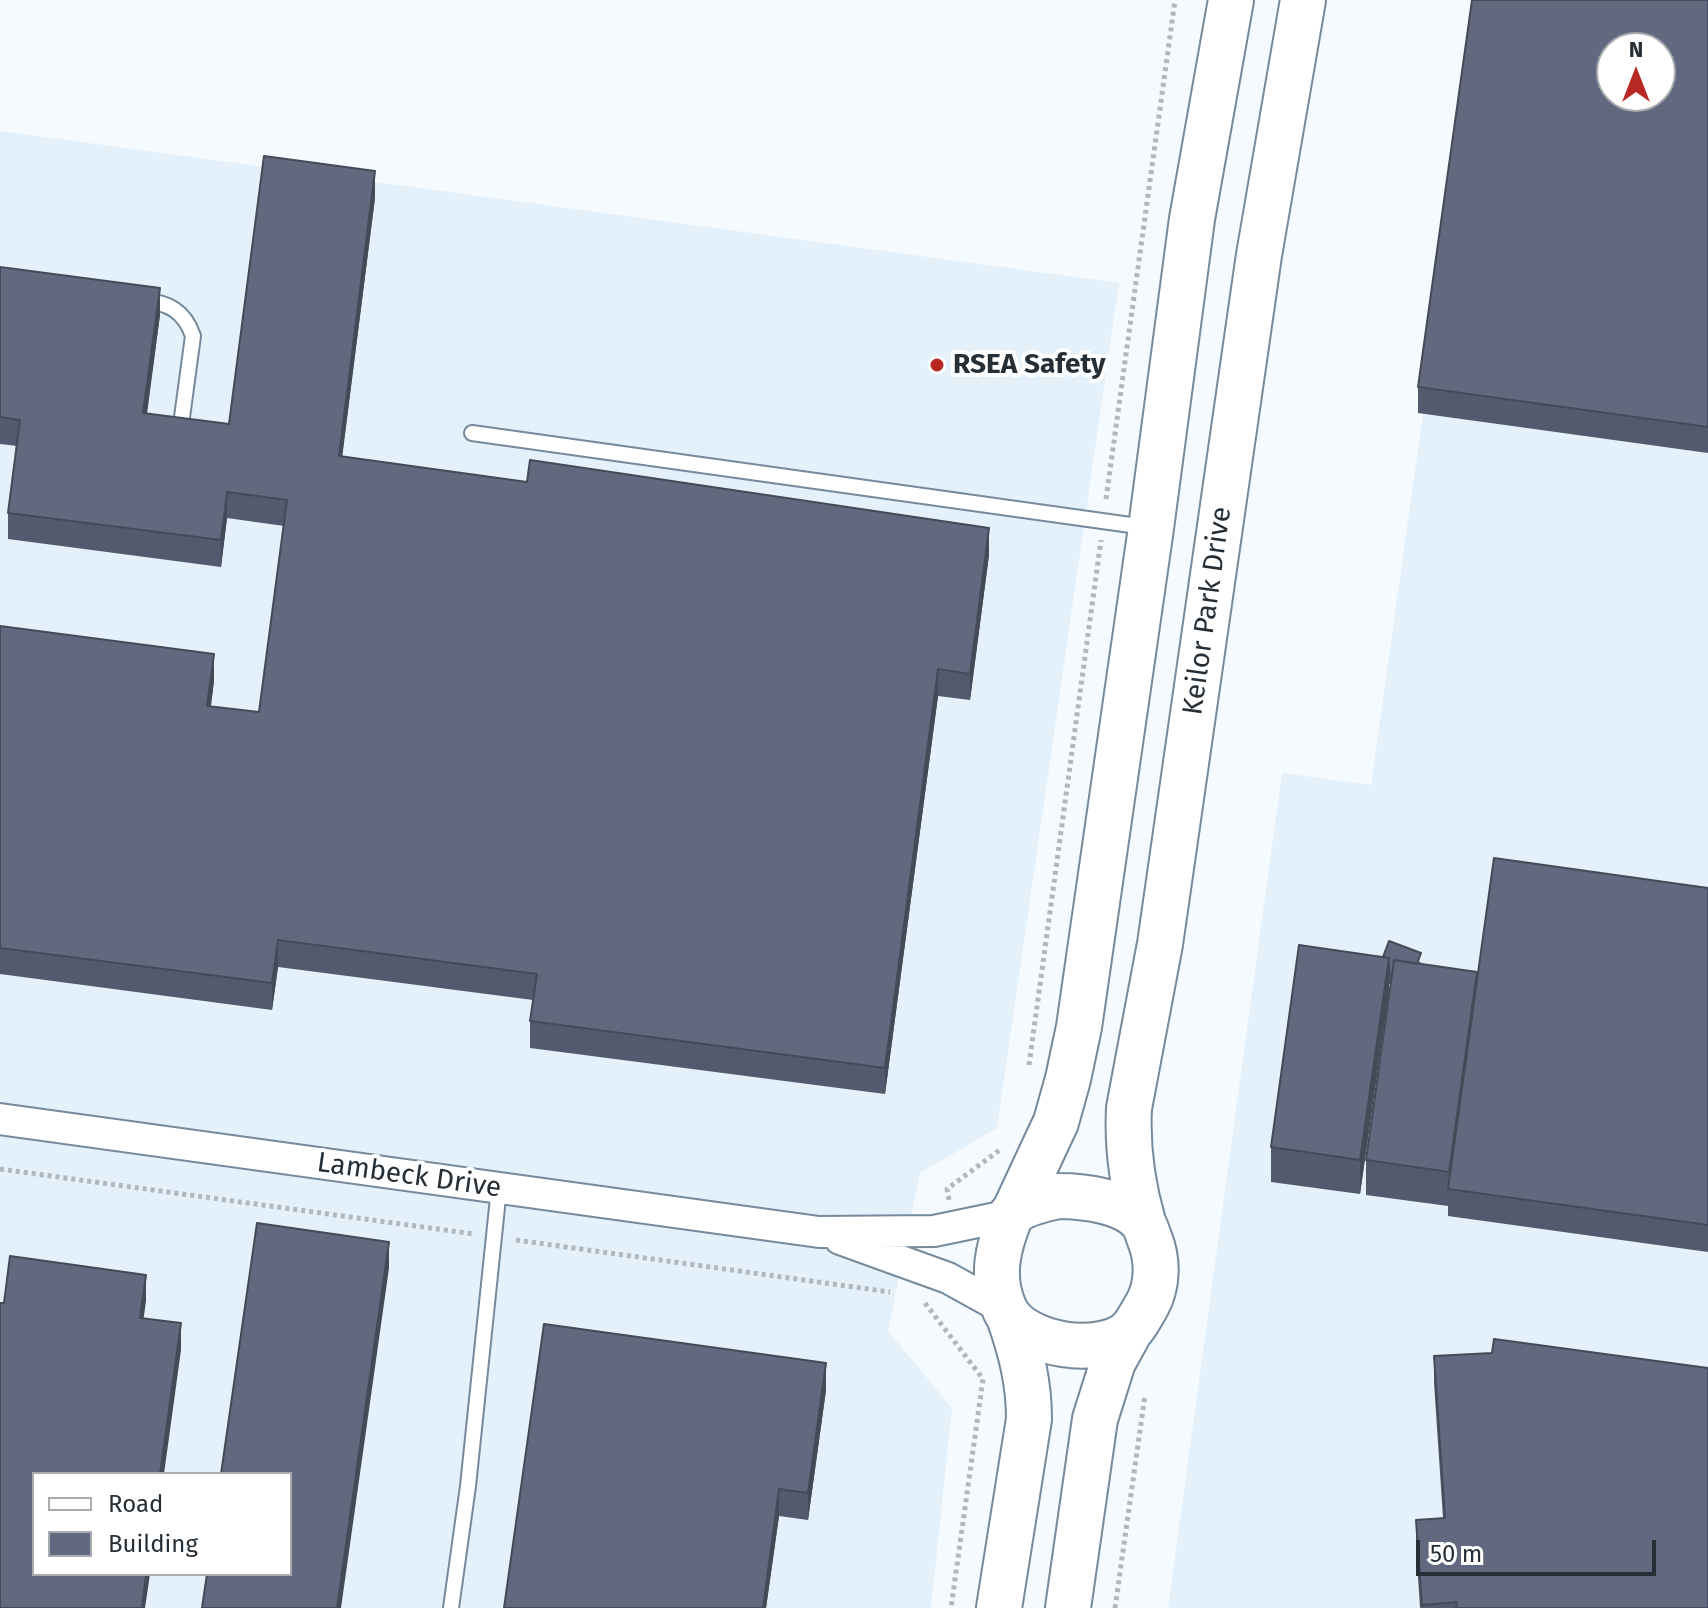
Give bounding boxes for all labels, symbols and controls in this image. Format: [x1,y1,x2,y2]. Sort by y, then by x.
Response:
north arrow [1596,32,1676,112]
text: N [1629,36,1643,63]
place label: RSEA Safety [953,348,1106,382]
marker: RSEA Safety [928,356,946,374]
street label: Keilor Park Drive [1177,505,1239,717]
street label: Lambeck Drive [315,1146,503,1206]
legend [32,1472,292,1576]
text: Road [108,1490,163,1518]
scale bar [1420,1524,1660,1574]
text: Building [108,1530,198,1558]
text: 50 m [1430,1540,1482,1568]

